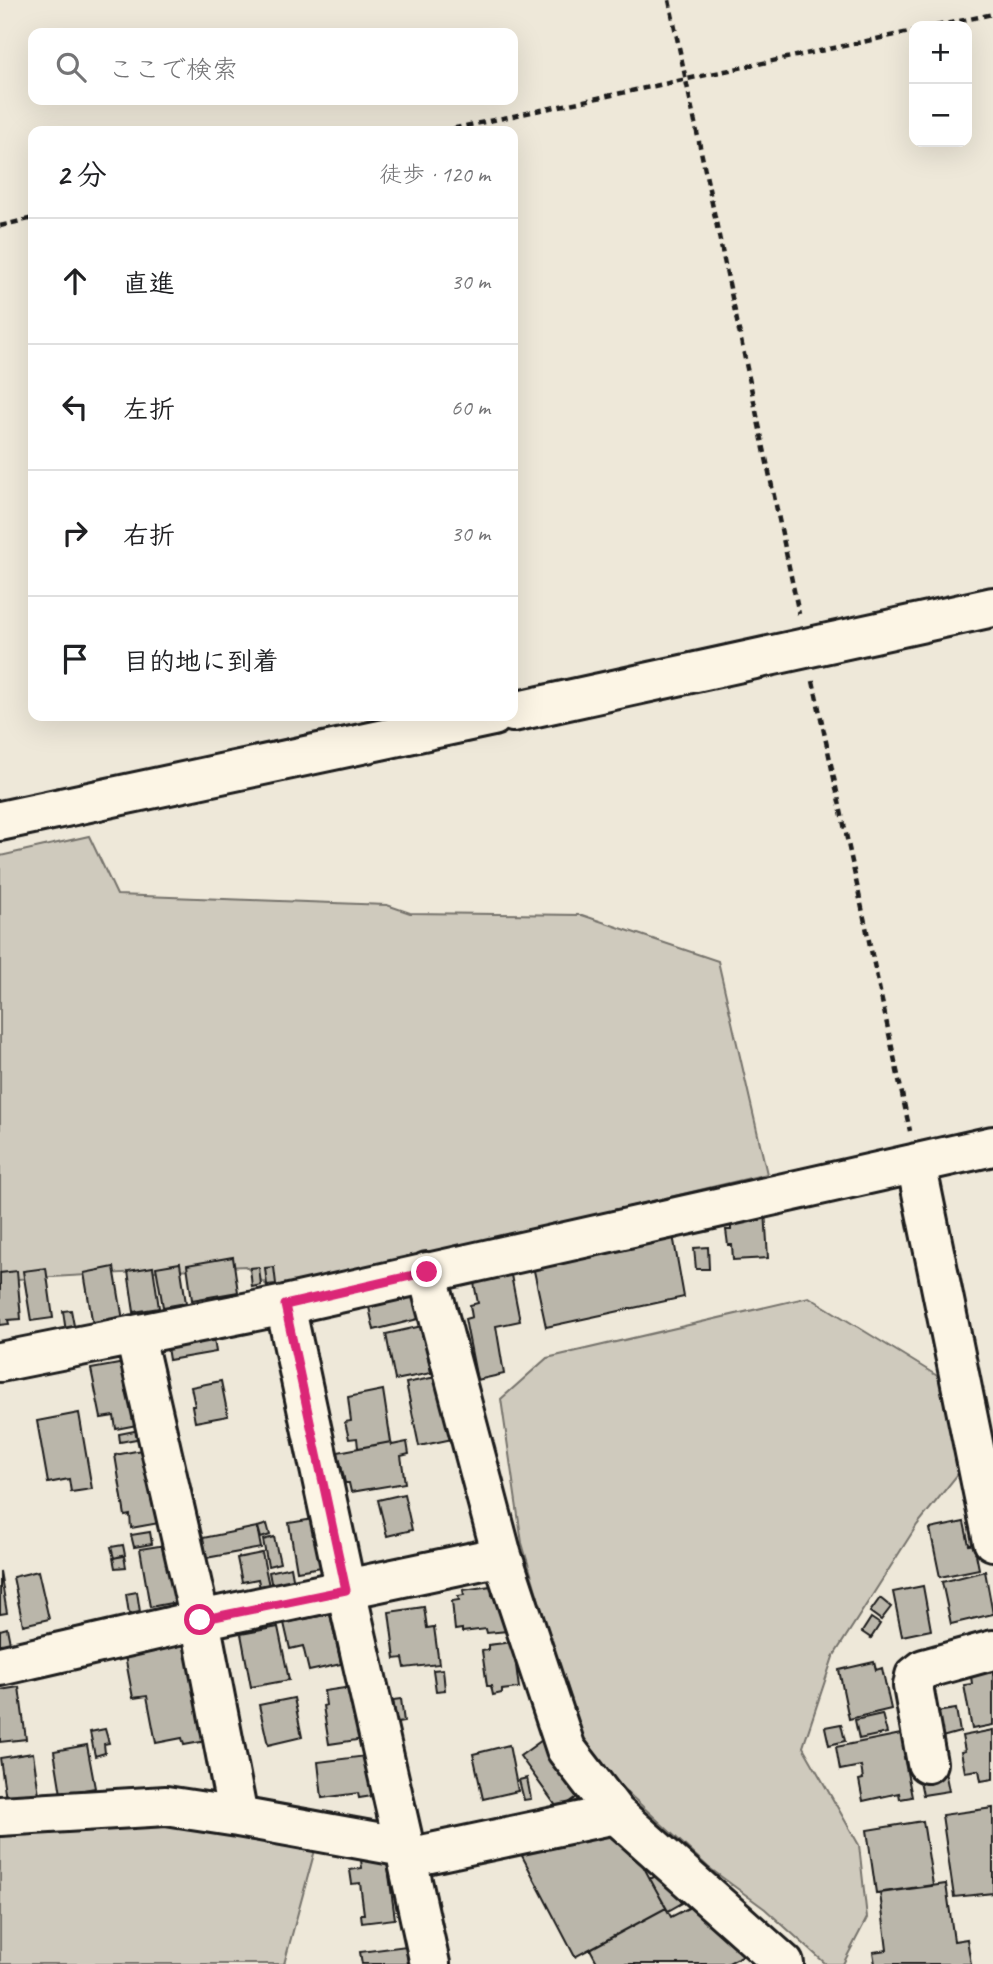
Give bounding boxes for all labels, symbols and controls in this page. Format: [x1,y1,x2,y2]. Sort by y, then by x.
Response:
map controls [909,21,972,147]
button: + [909,21,972,84]
search box [28,28,518,105]
icon: search [52,48,90,86]
text: ここで検索 [108,53,238,86]
button: − [909,84,972,147]
text: 2 分 [56,156,107,194]
text: 徒歩 · 120 m [379,160,490,189]
icon: ahead [56,262,94,300]
text: 直進 [123,267,175,300]
text: 30 m [451,267,490,296]
icon: left [56,388,94,426]
text: 左折 [123,393,175,426]
text: 60 m [451,393,490,422]
icon: right [56,514,94,552]
text: 右折 [123,519,175,552]
text: 30 m [451,519,490,548]
icon: arrive [56,640,94,678]
text: 目的地に到着 [123,645,279,678]
route end [411,1256,442,1287]
route start [184,1604,215,1635]

